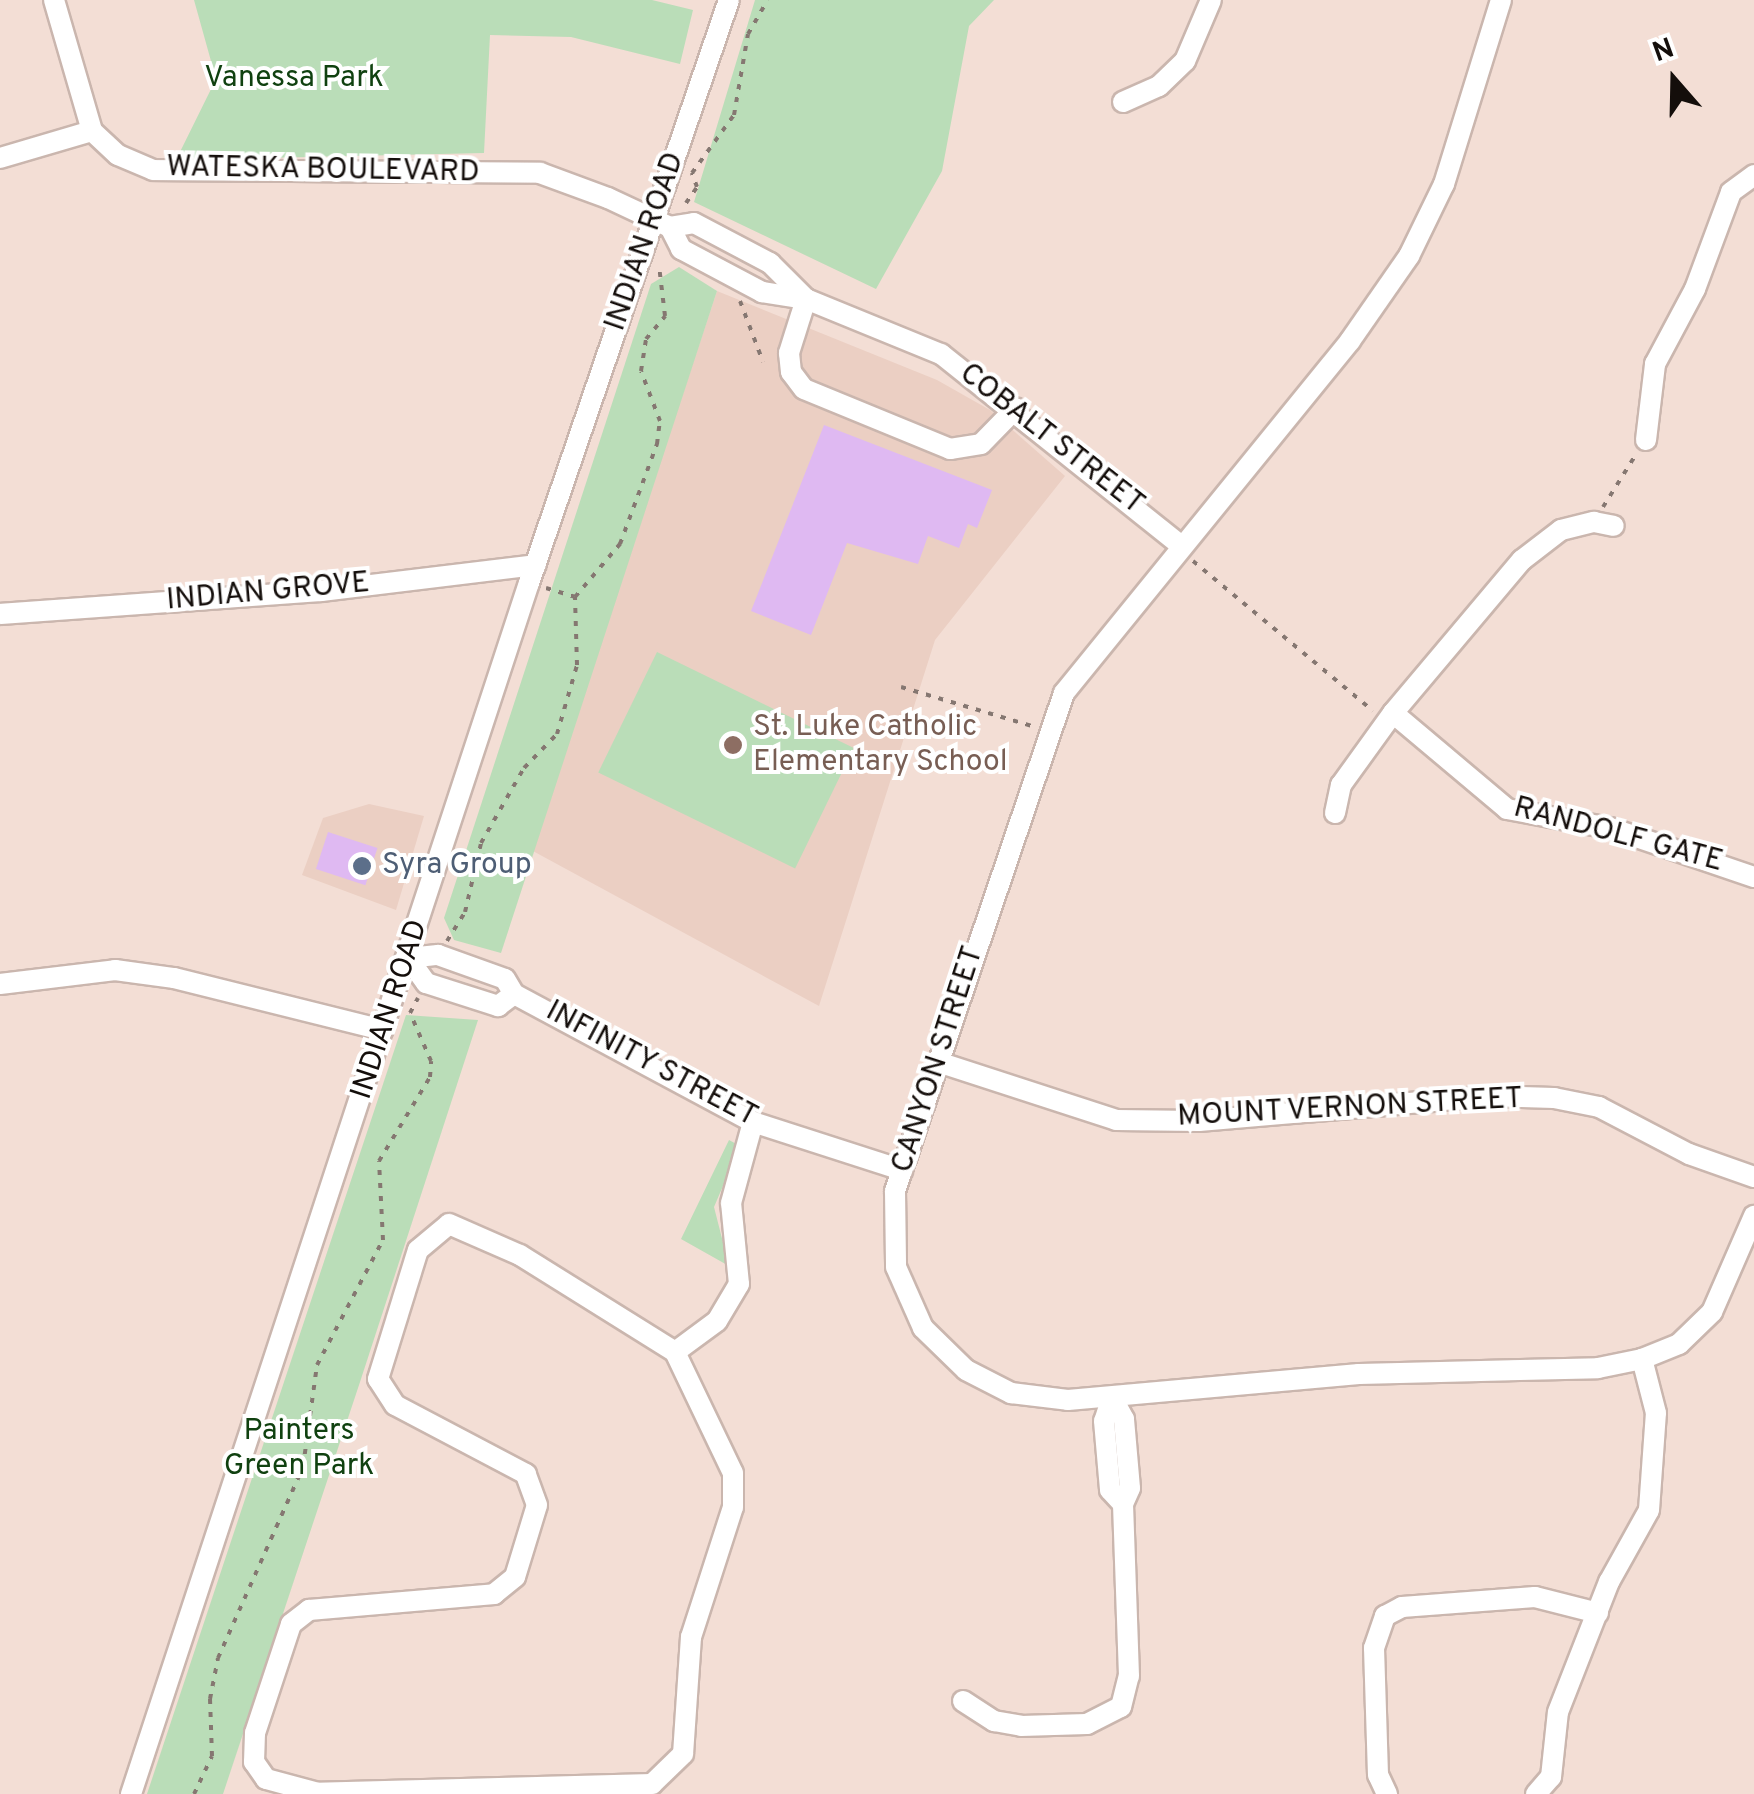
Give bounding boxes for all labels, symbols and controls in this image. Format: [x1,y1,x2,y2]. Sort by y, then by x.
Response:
north arrow [1624,30,1724,130]
text: N [1648,31,1679,72]
park label: Vanessa Park [204,61,384,97]
street label: INDIAN ROAD [599,148,693,336]
street label: WATESKA BOULEVARD [166,150,480,192]
street label: COBALT STREET [951,356,1151,524]
street label: INDIAN GROVE [165,566,371,620]
place label: St. Luke Catholic Elementary School [753,710,1008,780]
marker: St. Luke Catholic Elementary School [722,734,744,756]
street label: RANDOLF GATE [1509,791,1727,881]
place label: Syra Group [382,848,532,884]
marker: Syra Group [351,855,373,877]
street label: INDIAN ROAD [345,916,437,1104]
street label: CANYON STREET [885,942,993,1178]
street label: INFINITY STREET [539,994,763,1136]
street label: MOUNT VERNON STREET [1175,1082,1525,1136]
park label: Painters Green Park [224,1414,374,1484]

